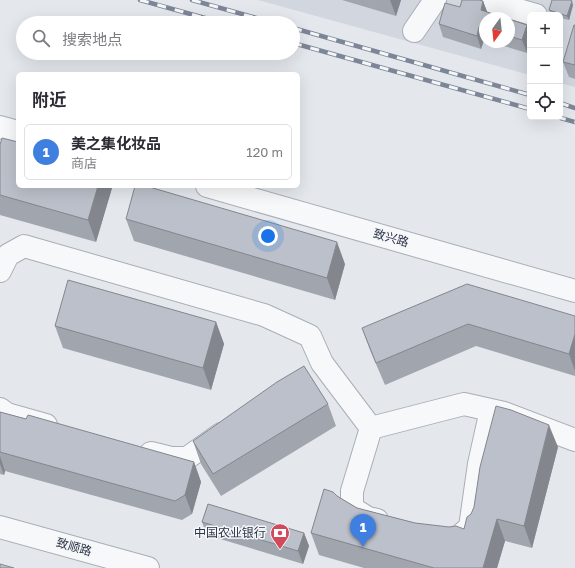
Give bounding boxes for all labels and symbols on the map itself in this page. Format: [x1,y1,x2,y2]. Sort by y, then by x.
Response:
north arrow [479,12,515,48]
street label: 致兴路 [372,225,411,250]
your location [258,226,278,246]
pin: 1 [350,514,376,547]
bank icon: 中国农业银行 [269,522,291,550]
place label: 中国农业银行 [194,525,266,540]
street label: 致顺路 [55,534,94,559]

